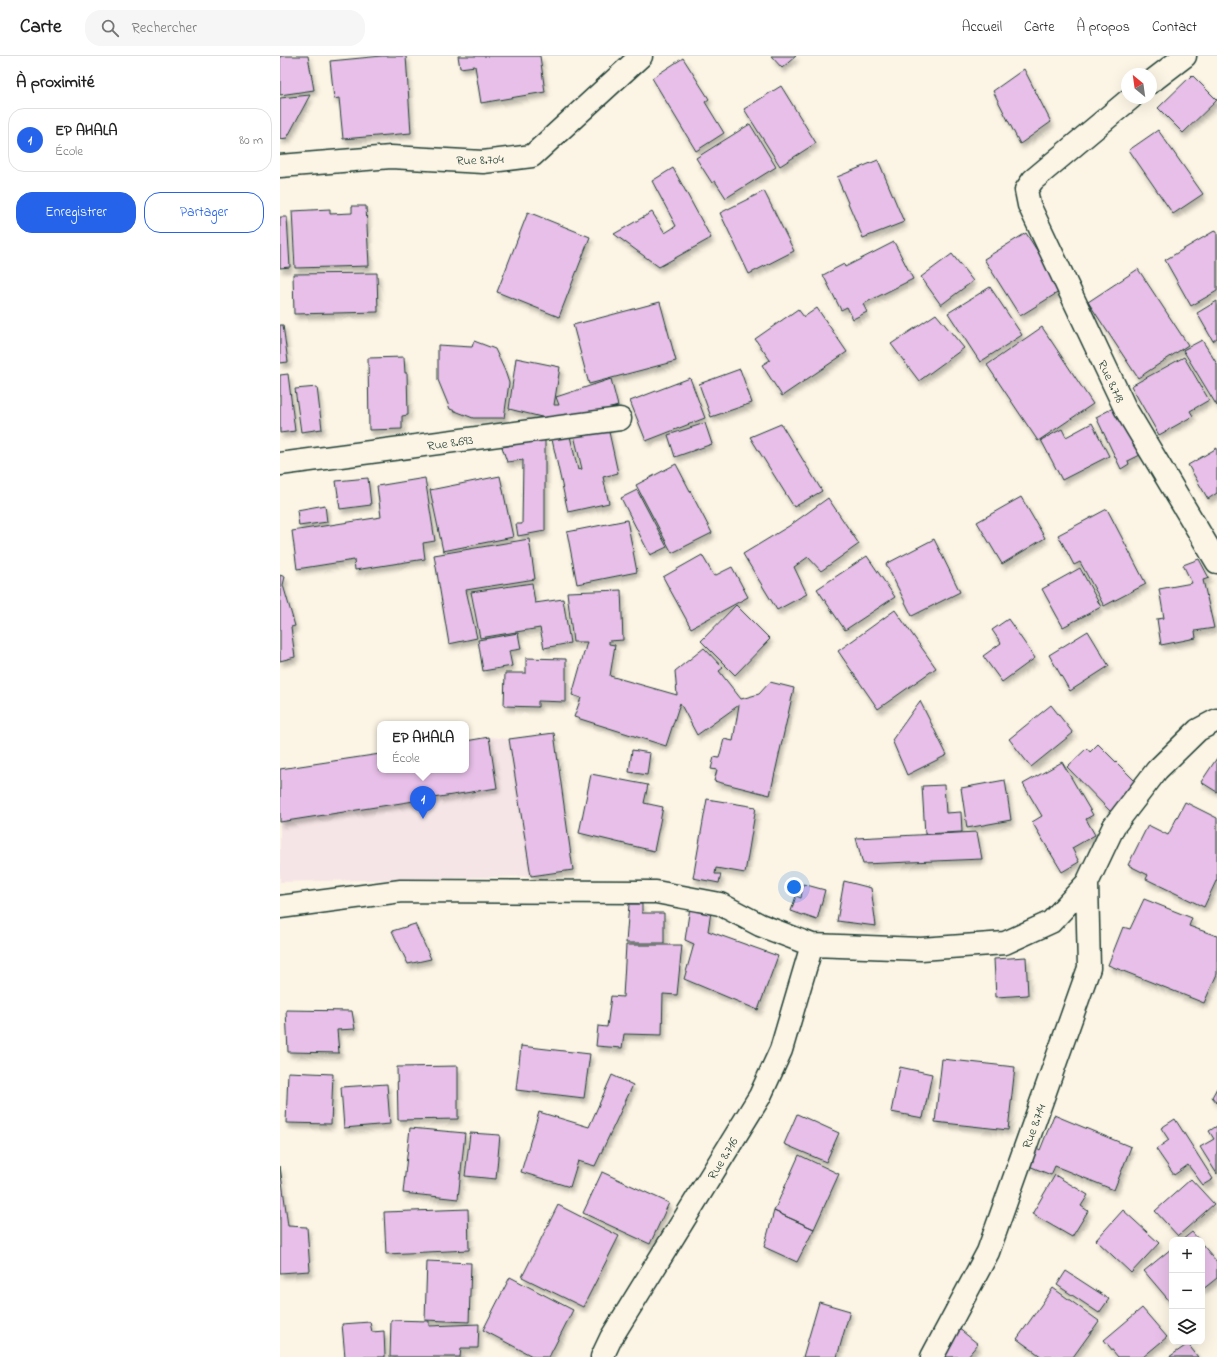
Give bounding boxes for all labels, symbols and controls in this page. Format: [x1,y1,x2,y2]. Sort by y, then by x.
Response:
search box [85,10,365,46]
text: Carte [20,14,61,41]
icon: search [99,17,121,39]
text: Rechercher [131,17,197,39]
text: Accueil [962,17,1002,38]
text: Carte [1024,17,1055,38]
text: À propos [1077,17,1130,38]
text: Contact [1152,17,1197,38]
north arrow [1121,68,1157,104]
text: À proximité [16,70,94,95]
text: EP AHALA [55,120,118,142]
text: 1 [28,131,32,150]
text: 80 m [239,131,263,150]
text: École [55,142,83,161]
street label: Rue 8.704 [456,150,505,171]
button: Enregistrer [16,192,136,233]
button: Partager [144,192,264,233]
street label: Rue 8.718 [1092,357,1129,406]
street label: Rue 8.693 [426,431,474,456]
popup [377,721,469,773]
text: EP AHALA [392,727,454,749]
text: École [392,749,420,768]
pin: 1 [410,786,436,819]
your location [784,877,804,897]
street label: Rue 8.714 [1018,1101,1051,1151]
street label: Rue 8.716 [703,1134,744,1184]
map controls [1169,1237,1205,1345]
button: + [1169,1237,1205,1273]
button: − [1169,1273,1205,1309]
button: layers [1169,1309,1205,1345]

